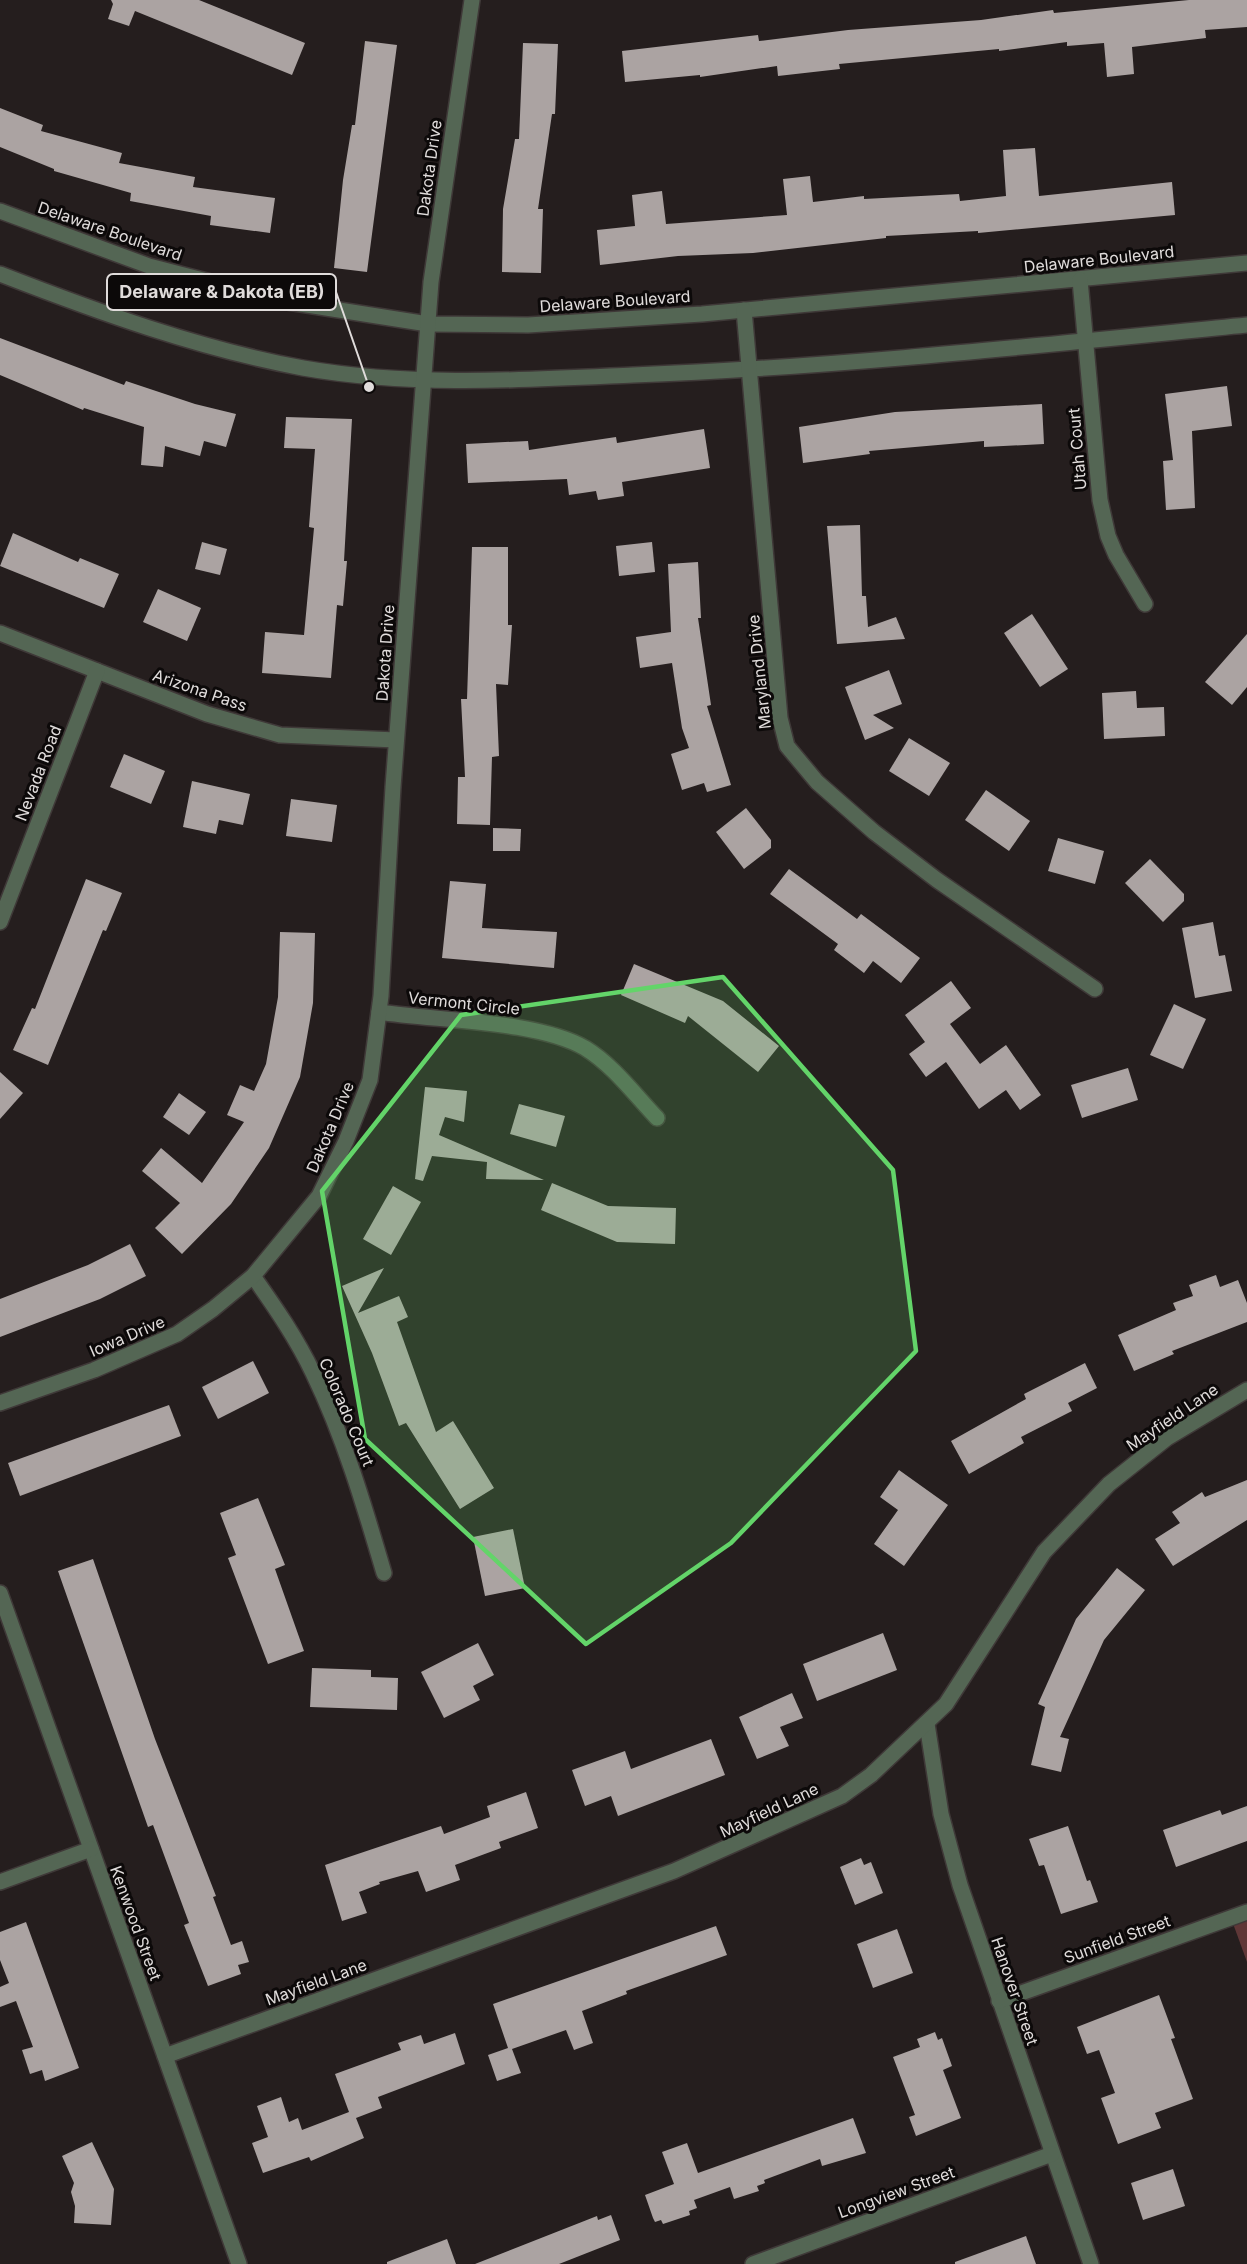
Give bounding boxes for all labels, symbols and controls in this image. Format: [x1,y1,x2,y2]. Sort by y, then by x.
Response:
street label: Dakota Drive [412,119,446,217]
street label: Delaware Boulevard [35,197,185,265]
street label: Delaware Boulevard [1023,241,1175,277]
callout: Delaware & Dakota (EB) [107,274,336,310]
text: Delaware & Dakota (EB) [119,281,325,302]
street label: Delaware Boulevard [539,286,691,316]
street label: Utah Court [1063,407,1091,491]
street label: Dakota Drive [372,604,398,702]
street label: Maryland Drive [743,614,775,730]
street label: Arizona Pass [150,665,250,715]
street label: Nevada Road [11,722,65,824]
street label: Vermont Circle [407,987,521,1019]
street label: Dakota Drive [302,1078,358,1176]
street label: Iowa Drive [86,1311,168,1361]
street label: Colorado Court [315,1355,379,1469]
street label: Mayfield Lane [1122,1379,1222,1455]
street label: Mayfield Lane [716,1778,822,1842]
street label: Kenwood Street [106,1863,166,1983]
street label: Sunfield Street [1061,1911,1173,1967]
street label: Hanover Street [987,1934,1043,2048]
street label: Mayfield Lane [263,1954,369,2010]
street label: Longview Street [835,2162,957,2222]

